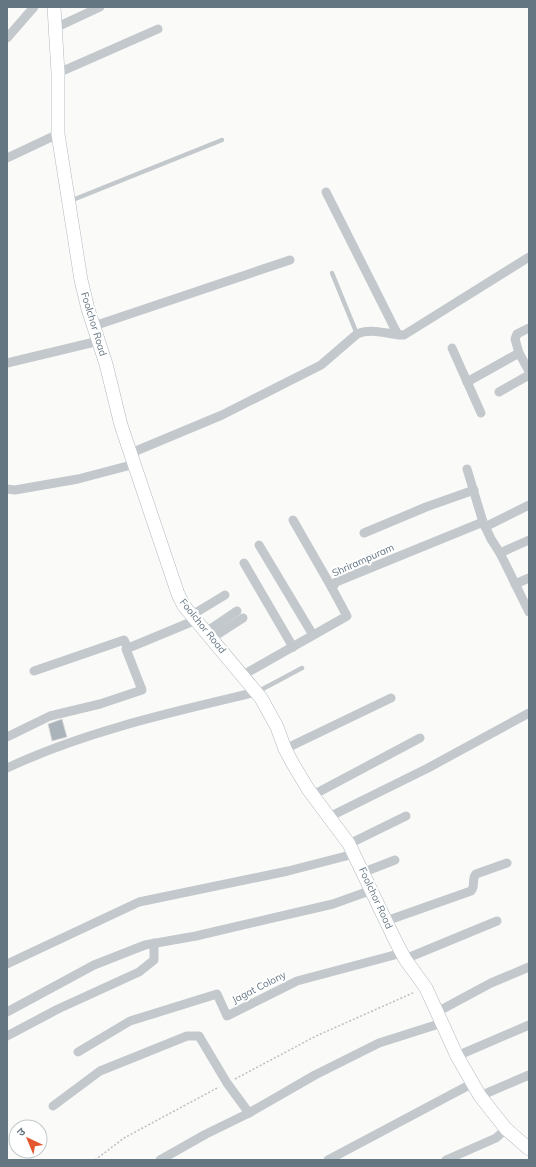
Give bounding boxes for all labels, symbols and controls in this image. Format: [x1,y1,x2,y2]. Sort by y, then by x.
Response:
street label: Foolchor Road [78,290,110,358]
street label: Shrirampuram [330,540,396,579]
street label: Foolchor Road [177,596,229,656]
street label: Foolchor Road [356,865,396,931]
street label: Jagat Colony [230,968,289,1006]
north arrow [8,1119,48,1159]
text: उ [14,1124,29,1139]

